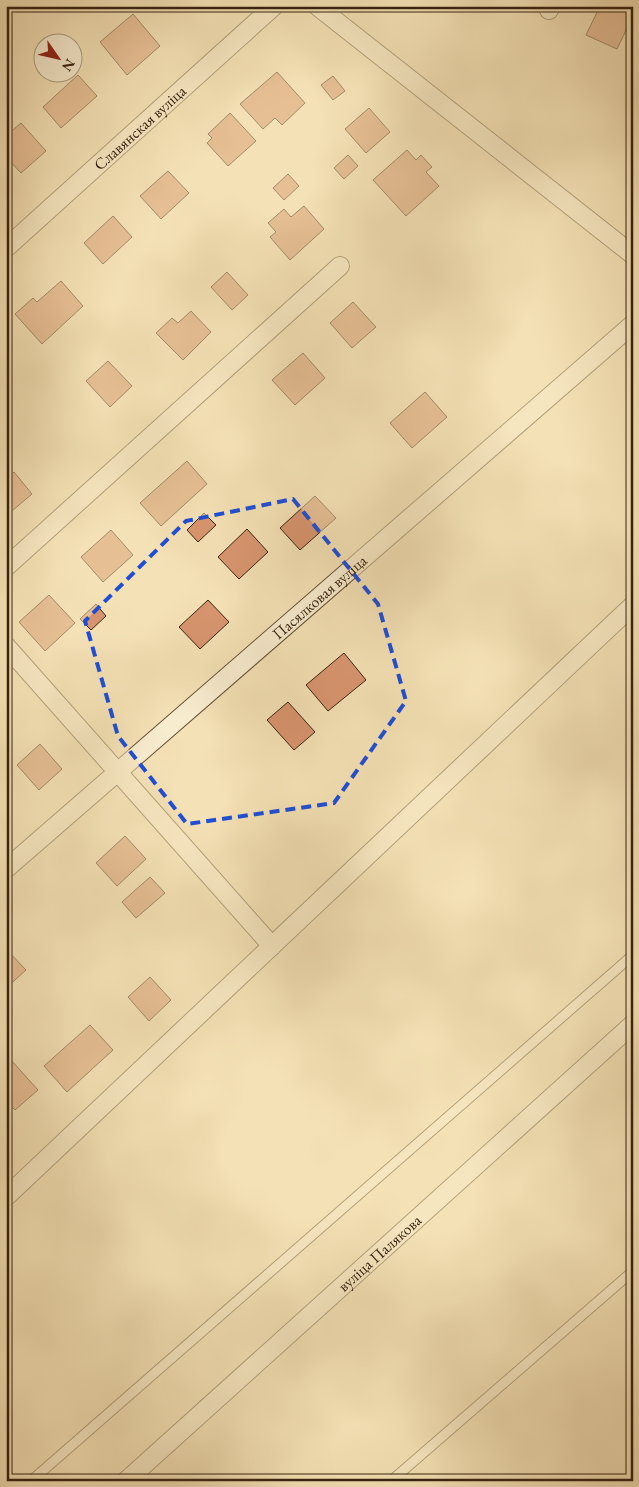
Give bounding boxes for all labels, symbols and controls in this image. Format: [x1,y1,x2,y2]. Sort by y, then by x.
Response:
north arrow [32,32,82,82]
text: N [58,56,79,76]
street label: Славянская вуліца [89,80,191,175]
street label: Пасялковая вуліца [267,549,371,644]
street label: вуліца Палякова [333,1209,426,1296]

